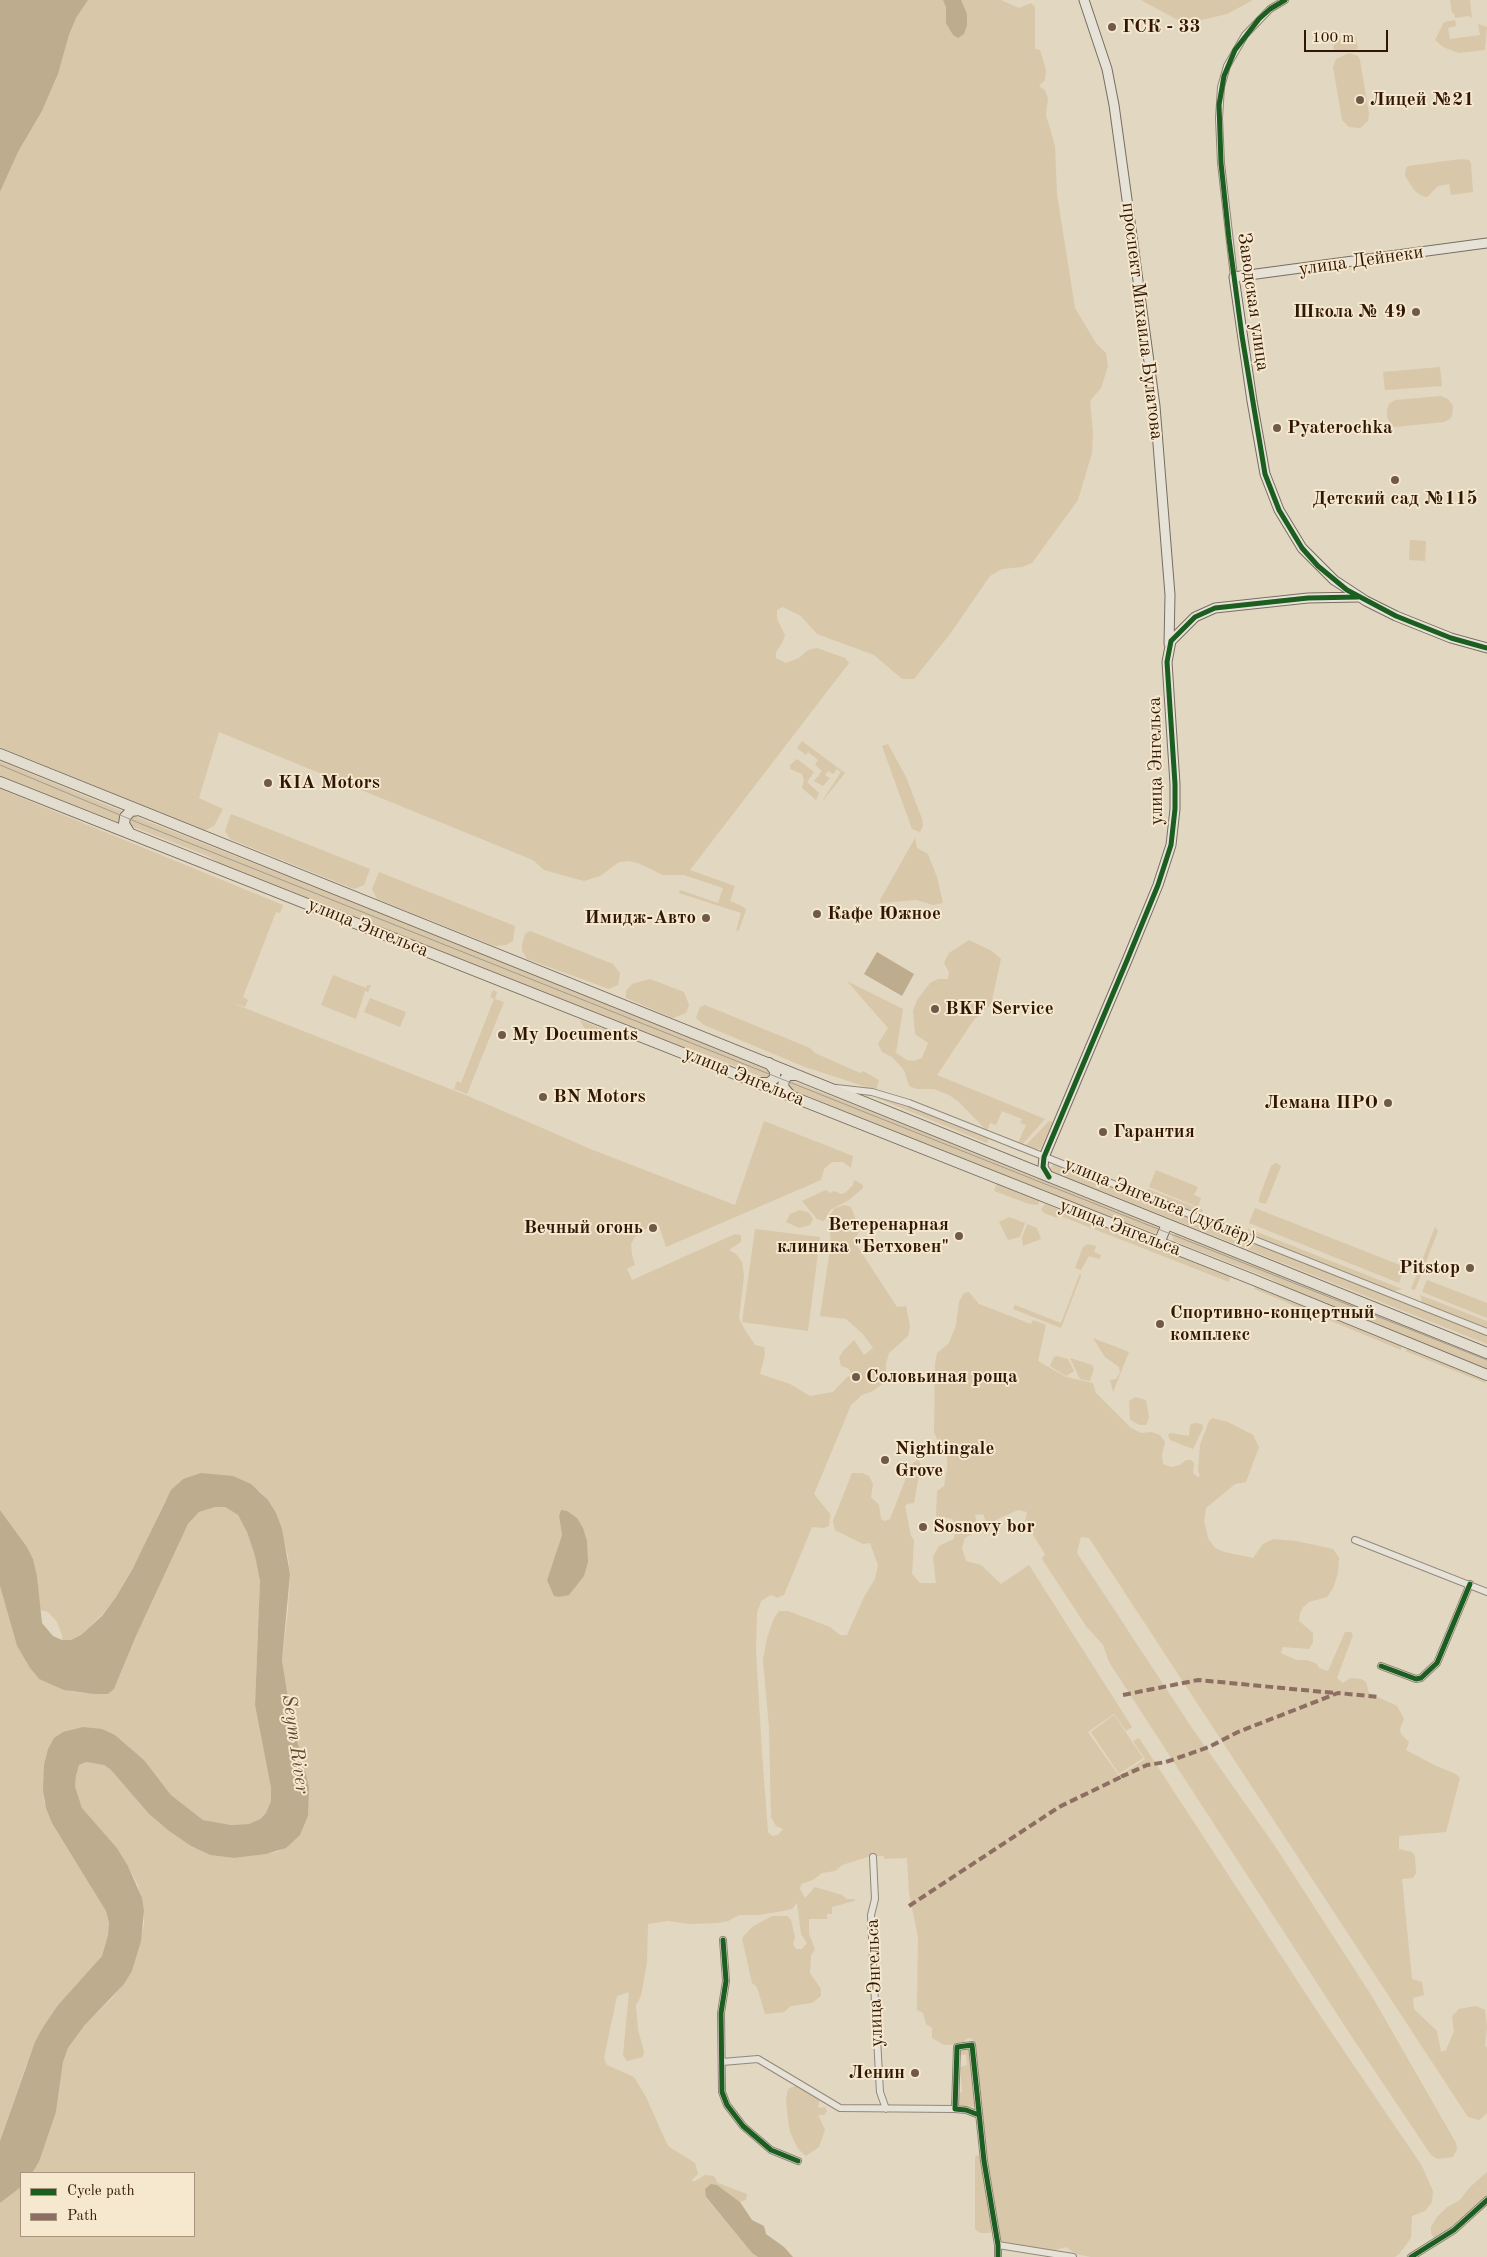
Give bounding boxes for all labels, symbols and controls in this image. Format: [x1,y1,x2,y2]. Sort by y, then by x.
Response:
place label: ГСК - 33 [1122,16,1201,38]
scale bar [1307,20,1391,52]
marker: ГСК - 33 [1106,21,1118,33]
text: 100 m [1312,31,1354,46]
place label: Лицей №21 [1370,89,1474,111]
marker: Лицей №21 [1354,94,1366,106]
street label: проспект Михаила Булатова [1116,201,1168,441]
street label: Заводская улица [1232,231,1274,373]
street label: улица Дейнеки [1297,241,1425,281]
place label: Школа № 49 [1293,301,1406,323]
marker: Школа № 49 [1410,306,1422,318]
place label: Pyaterochka [1287,417,1393,439]
marker: Pyaterochka [1271,422,1283,434]
marker: Детский сад №115 [1389,474,1401,486]
place label: Детский сад №115 [1312,488,1478,510]
street label: улица Энгельса [1143,696,1169,826]
place label: KIA Motors [278,772,380,794]
marker: KIA Motors [262,777,274,789]
street label: улица Энгельса [304,893,432,963]
place label: Кафе Южное [827,903,941,925]
place label: Имидж-Авто [584,907,696,929]
marker: Кафе Южное [811,908,823,920]
marker: Имидж-Авто [700,912,712,924]
place label: BKF Service [945,998,1054,1020]
marker: BKF Service [929,1003,941,1015]
place label: My Documents [512,1024,638,1046]
marker: My Documents [496,1029,508,1041]
street label: улица Энгельса [680,1042,808,1112]
place label: BN Motors [553,1086,646,1108]
marker: BN Motors [537,1091,549,1103]
place label: Лемана ПРО [1264,1092,1378,1114]
marker: Лемана ПРО [1382,1097,1394,1109]
place label: Гарантия [1113,1121,1195,1143]
marker: Гарантия [1097,1126,1109,1138]
street label: улица Энгельса (дублёр) [1061,1153,1259,1251]
street label: улица Энгельса [1056,1194,1184,1262]
place label: Ветеренарная клиника "Бетховен" [777,1214,949,1258]
place label: Вечный огонь [523,1217,643,1239]
marker: Вечный огонь [647,1222,659,1234]
marker: Ветеренарная клиника "Бетховен" [953,1230,965,1242]
place label: Pitstop [1399,1257,1460,1279]
marker: Pitstop [1464,1262,1476,1274]
place label: Спортивно-концертный комплекс [1170,1302,1375,1346]
marker: Спортивно-концертный комплекс [1154,1318,1166,1330]
place label: Соловьиная роща [866,1366,1018,1388]
marker: Соловьиная роща [850,1371,862,1383]
place label: Nightingale Grove [895,1438,994,1482]
marker: Nightingale Grove [879,1454,891,1466]
place label: Sosnovy bor [933,1516,1035,1538]
marker: Sosnovy bor [917,1521,929,1533]
water label: Seym River [276,1693,314,1795]
street label: улица Энгельса [861,1918,889,2048]
place label: Ленин [849,2062,905,2084]
marker: Ленин [909,2067,921,2079]
legend [20,2172,195,2237]
text: Cycle path [67,2184,135,2199]
text: Path [67,2209,97,2224]

